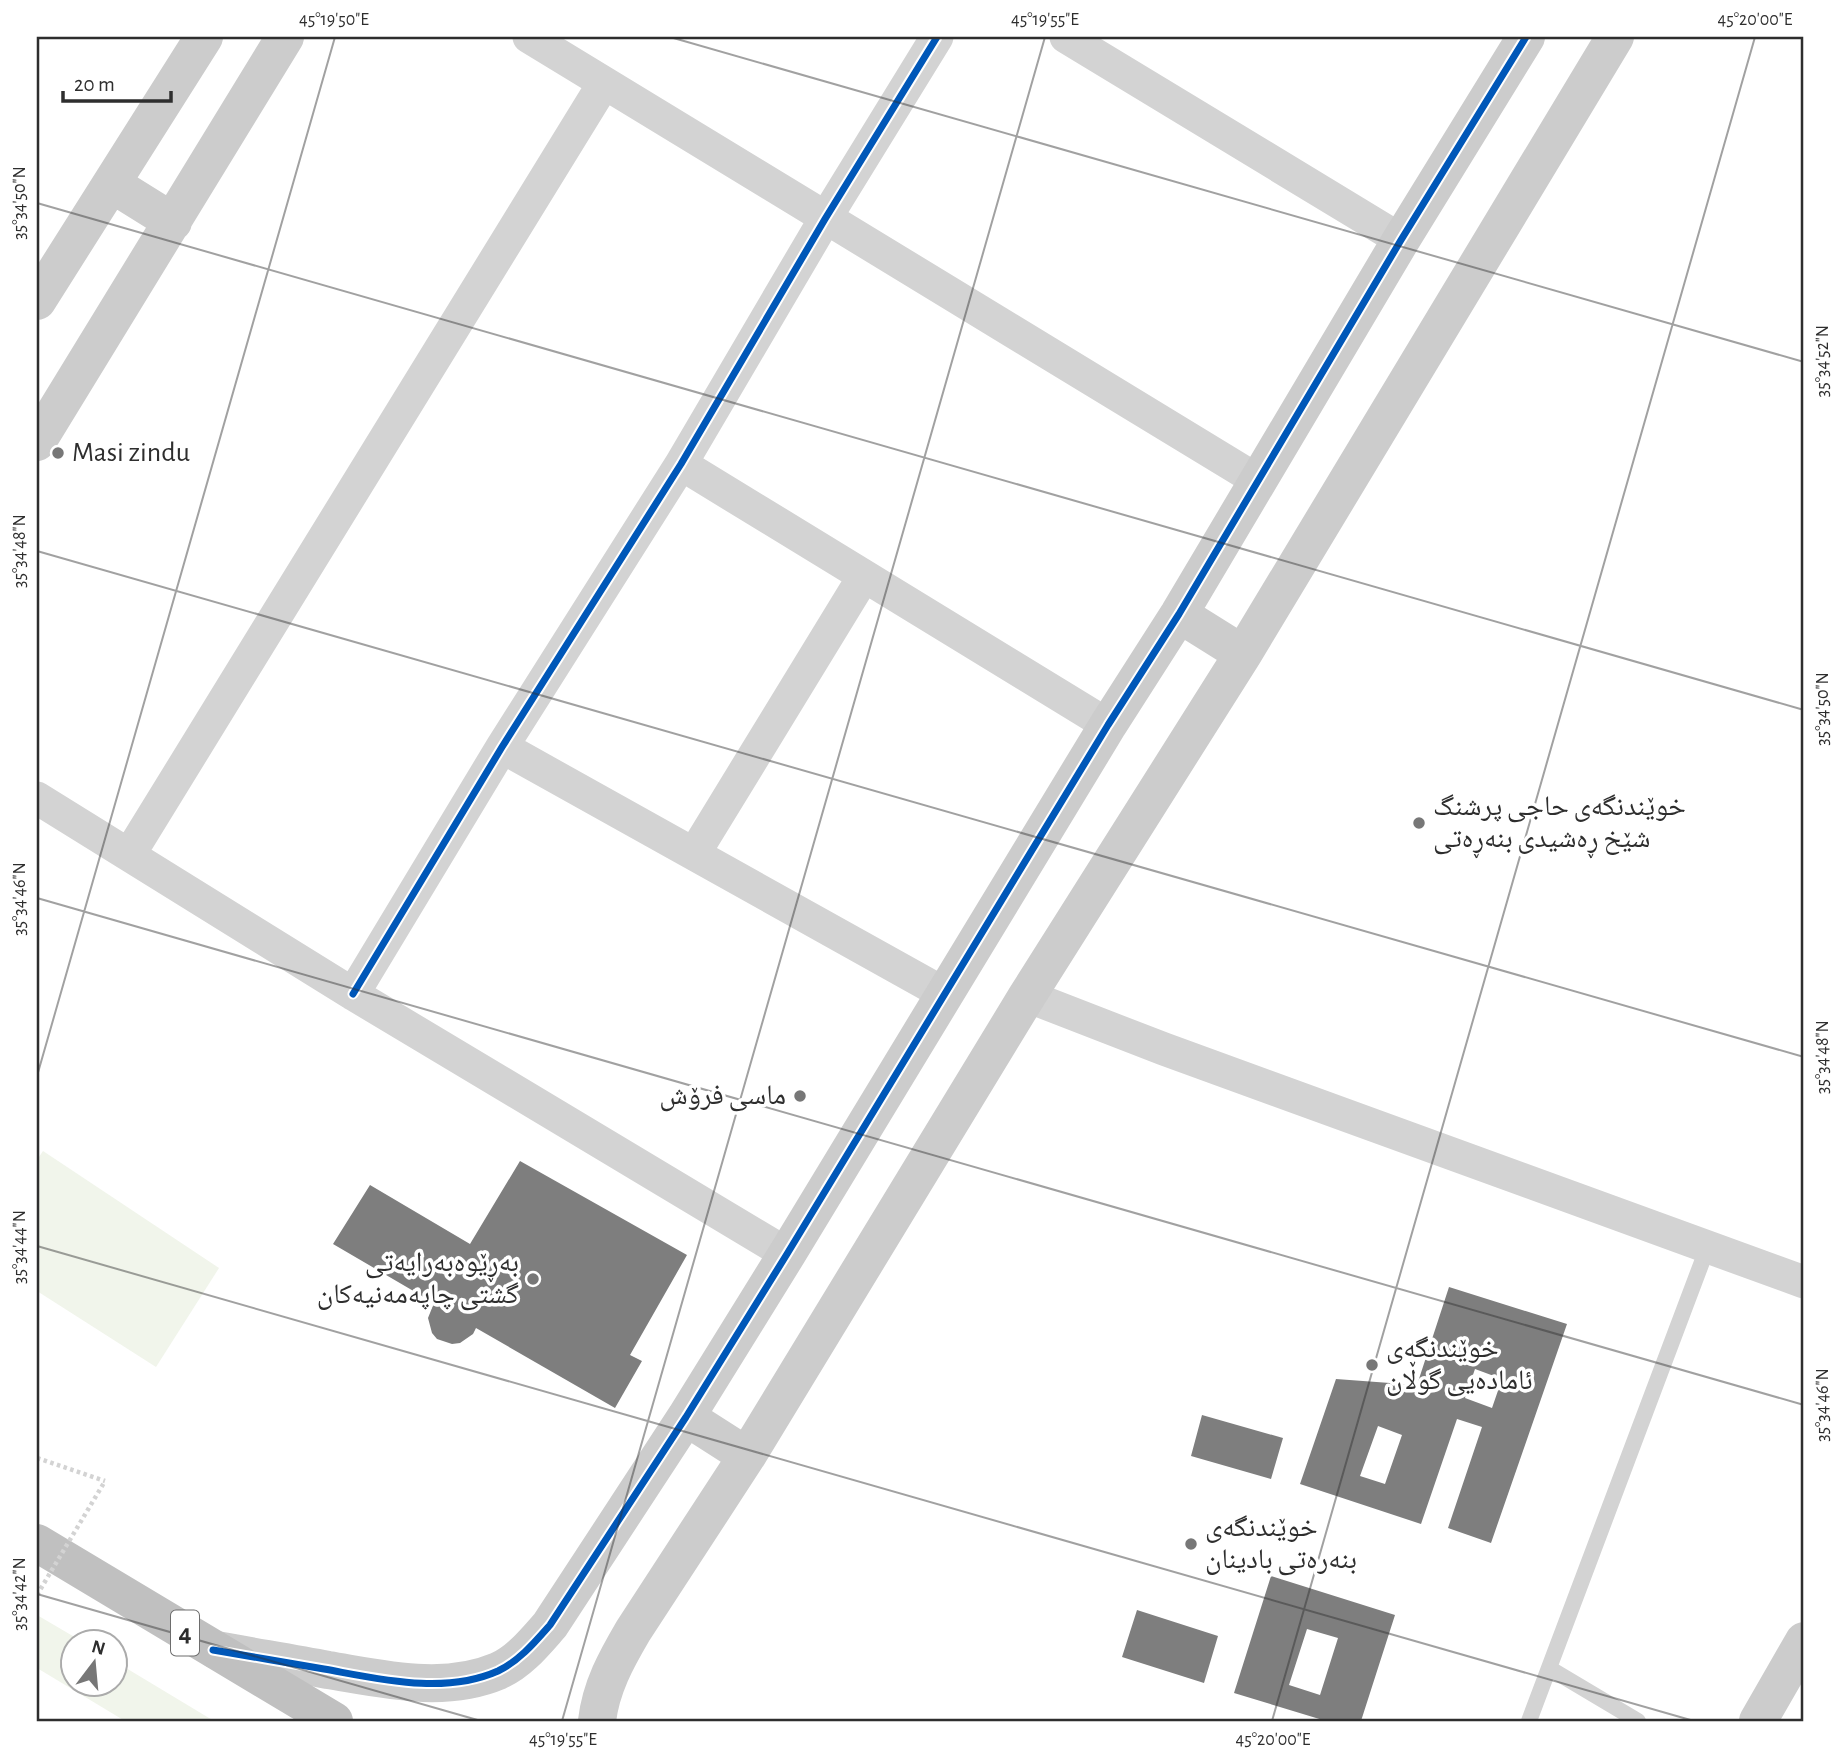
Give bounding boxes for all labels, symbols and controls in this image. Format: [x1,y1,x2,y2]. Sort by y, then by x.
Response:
text: 45°19'50"E [299,11,369,29]
text: 45°19'55"E [1011,11,1079,29]
text: 45°20'00"E [1718,11,1793,29]
scale bar [63,60,172,104]
text: 20 m [74,74,115,95]
text: 35°34'50"N [11,166,29,240]
text: 35°34'52"N [1814,325,1832,397]
place label: Masi zindu [72,439,190,467]
marker: Masi zindu [50,445,66,461]
text: 35°34'48"N [11,514,29,588]
text: 35°34'50"N [1814,672,1832,746]
place label: خوێندنگەی حاجی پرشنگ شێخ ڕەشیدی بنەڕەتی [1433,793,1686,859]
marker: خوێندنگەی حاجی پرشنگ شێخ ڕەشیدی بنەڕەتی [1411,815,1427,831]
text: 35°34'46"N [11,862,29,936]
text: 35°34'48"N [1814,1020,1832,1094]
place label: ماسی فرۆش [659,1082,786,1112]
marker: ماسی فرۆش [792,1088,808,1104]
text: 35°34'44"N [11,1210,29,1284]
place label: بەڕێوەبەرایەتی گشتی چاپەمەنیەکان [317,1249,519,1311]
marker: بەڕێوەبەرایەتی گشتی چاپەمەنیەکان [525,1271,541,1287]
place label: خوێندنگەی ئامادەیی گوڵان [1386,1335,1533,1397]
marker: خوێندنگەی ئامادەیی گوڵان [1364,1357,1380,1373]
text: 35°34'46"N [1814,1368,1832,1442]
place label: خوێندنگەی بنەرەتی بادینان [1205,1514,1357,1576]
marker: خوێندنگەی بنەرەتی بادینان [1183,1536,1199,1552]
text: 35°34'42"N [11,1557,29,1631]
road number: 4 [171,1610,199,1656]
north arrow [60,1628,130,1698]
text: N [89,1637,107,1659]
text: 45°19'55"E [529,1731,597,1749]
text: 45°20'00"E [1236,1731,1311,1749]

